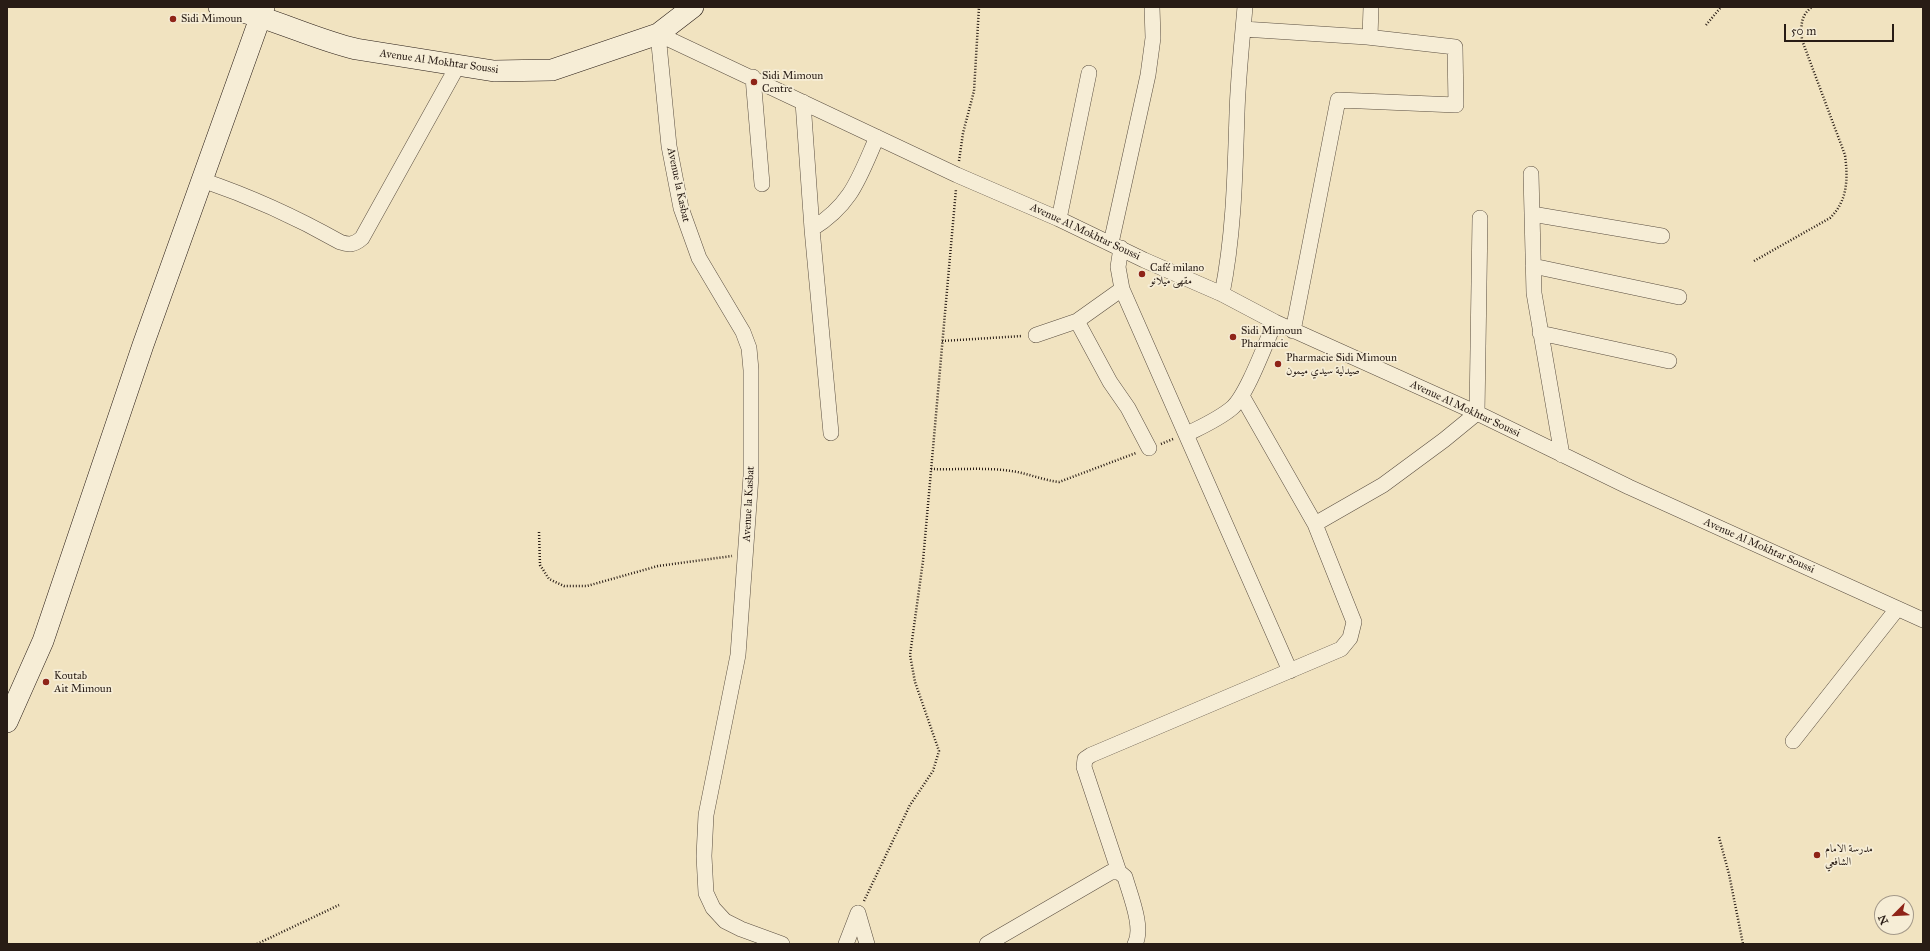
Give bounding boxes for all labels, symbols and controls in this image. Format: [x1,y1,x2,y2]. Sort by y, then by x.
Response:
place label: Sidi Mimoun [181,12,242,26]
marker: Sidi Mimoun [168,14,178,24]
scale bar [1786,16,1896,42]
text: 50 m [1791,24,1816,38]
street label: Avenue Al Mokhtar Soussi [379,47,499,77]
place label: Sidi Mimoun Centre [762,69,823,95]
marker: Sidi Mimoun Centre [749,77,759,87]
street label: Avenue la Kasbat [664,147,692,223]
street label: Avenue Al Mokhtar Soussi [1028,201,1142,263]
place label: Café milano مقهى ميلانو [1150,261,1204,287]
marker: Café milano مقهى ميلانو [1137,269,1147,279]
place label: Sidi Mimoun Pharmacie [1241,324,1302,350]
marker: Sidi Mimoun Pharmacie [1228,332,1238,342]
place label: Pharmacie Sidi Mimoun صيدلية سيدي ميمون [1286,351,1397,377]
marker: Pharmacie Sidi Mimoun صيدلية سيدي ميمون [1273,359,1283,369]
street label: Avenue Al Mokhtar Soussi [1408,378,1522,440]
street label: Avenue la Kasbat [740,466,758,542]
street label: Avenue Al Mokhtar Soussi [1702,516,1816,576]
place label: Koutab Ait Mimoun [54,669,112,695]
marker: Koutab Ait Mimoun [41,677,51,687]
place label: مدرسة الامام الشافعي [1825,842,1873,868]
marker: مدرسة الامام الشافعي [1812,850,1822,860]
north arrow [1874,895,1914,935]
text: N [1876,913,1891,927]

